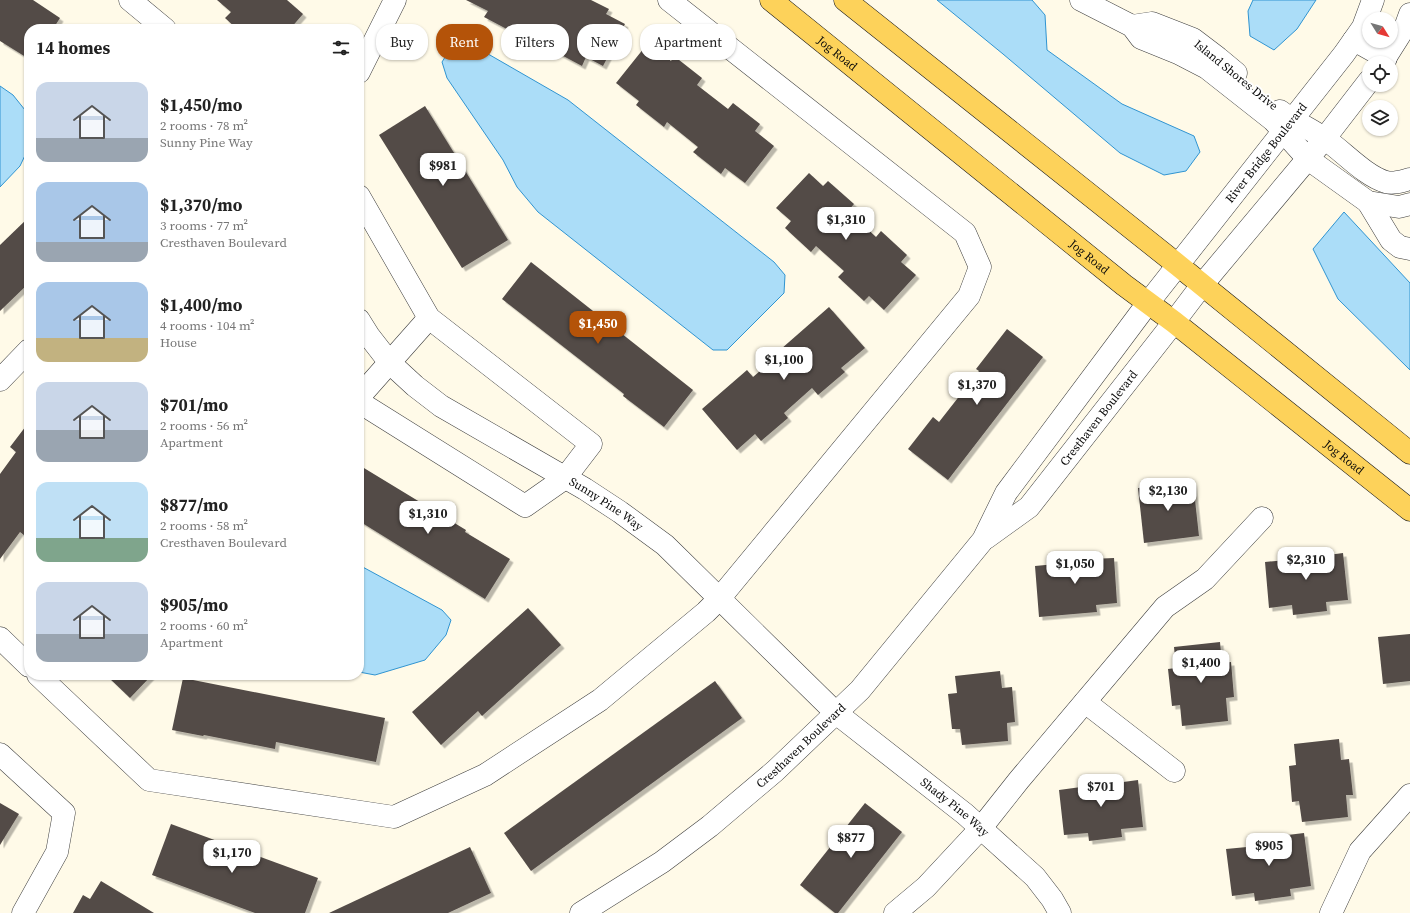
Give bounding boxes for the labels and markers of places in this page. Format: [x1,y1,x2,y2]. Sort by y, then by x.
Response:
pin: $981 [419,153,467,187]
pin: $1,310 [813,207,879,241]
pin: $1,450 [565,311,631,345]
pin: $1,100 [751,347,817,381]
pin: $1,370 [944,372,1010,406]
pin: $2,130 [1135,478,1201,512]
pin: $1,310 [395,501,461,535]
pin: $2,310 [1273,547,1339,581]
pin: $1,050 [1042,551,1108,585]
pin: $1,400 [1168,650,1234,684]
pin: $701 [1077,774,1125,808]
pin: $877 [827,825,875,859]
pin: $905 [1245,833,1293,867]
pin: $1,170 [199,840,265,874]

